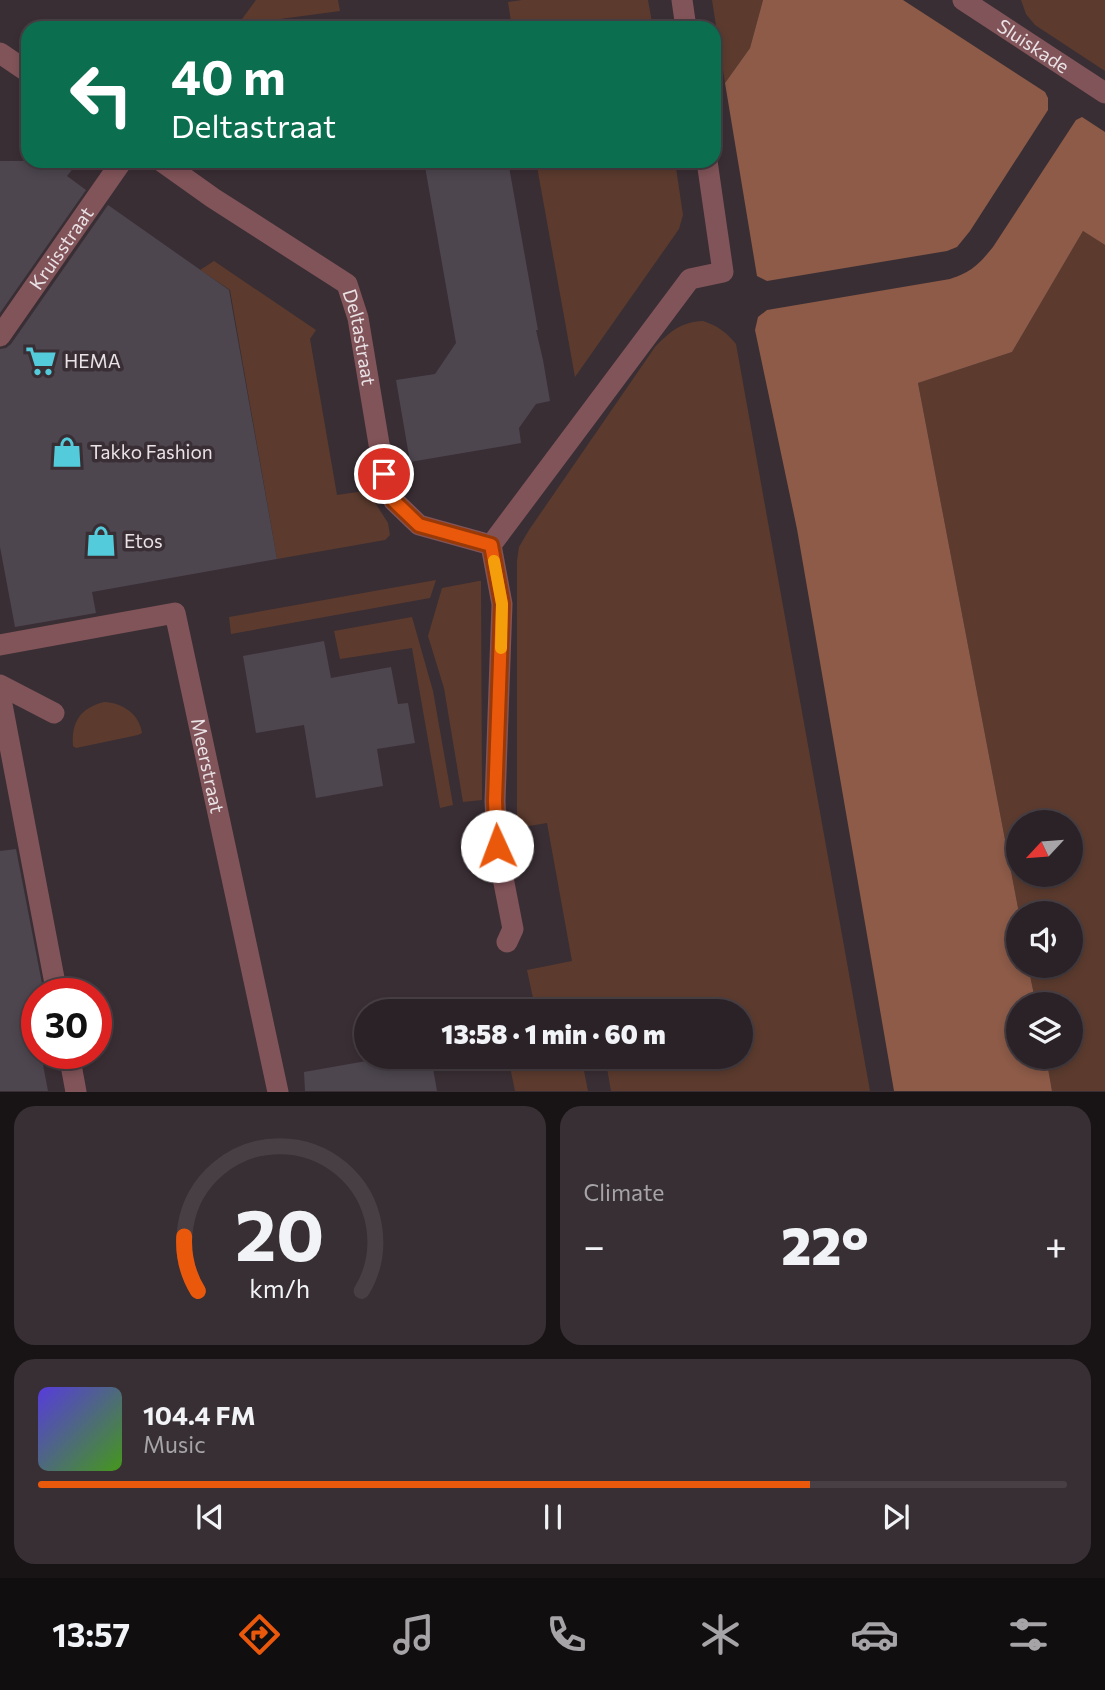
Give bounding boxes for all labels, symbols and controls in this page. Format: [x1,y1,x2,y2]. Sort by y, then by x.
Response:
street label: Sluiskade [993,14,1074,78]
text: 40 m [171,45,286,105]
icon: left [56,49,147,140]
text: Deltastraat [171,105,336,145]
street label: Kruisstraat [24,202,98,294]
street label: Deltastraat [338,286,381,387]
supermarket icon: HEMA [24,344,58,378]
place label: HEMA [64,349,121,372]
shop icon: Takko Fashion [50,435,84,469]
place label: Takko Fashion [90,440,213,463]
pin [354,444,414,504]
icon: arrive [365,455,403,493]
shop icon: Etos [84,524,118,558]
place label: Etos [124,529,163,552]
street label: Meerstraat [187,716,230,816]
position arrow [460,809,534,883]
north arrow [1006,810,1083,887]
map controls [1006,810,1083,1069]
button: sound [1006,901,1083,978]
speed limit sign: 30 [21,978,112,1069]
button: layers [1006,992,1083,1069]
text: 13:58 · 1 min · 60 m [441,1018,666,1049]
text: Climate [584,1178,665,1206]
text: 20 [235,1188,324,1277]
text: 22° [781,1212,869,1276]
text: − [584,1221,605,1268]
text: + [1045,1221,1067,1268]
text: km/h [249,1273,310,1303]
text: 104.4 FM [143,1399,256,1430]
text: Music [143,1430,206,1458]
icon: previous [191,1498,229,1536]
icon: pause [534,1498,572,1536]
icon: next [877,1498,915,1536]
icon: directions [235,1610,284,1659]
icon: music [389,1610,438,1659]
icon: phone [542,1610,591,1659]
icon: climate [696,1610,745,1659]
icon: car [850,1610,899,1659]
icon: filters [1004,1610,1053,1659]
text: 13:57 [52,1614,130,1654]

